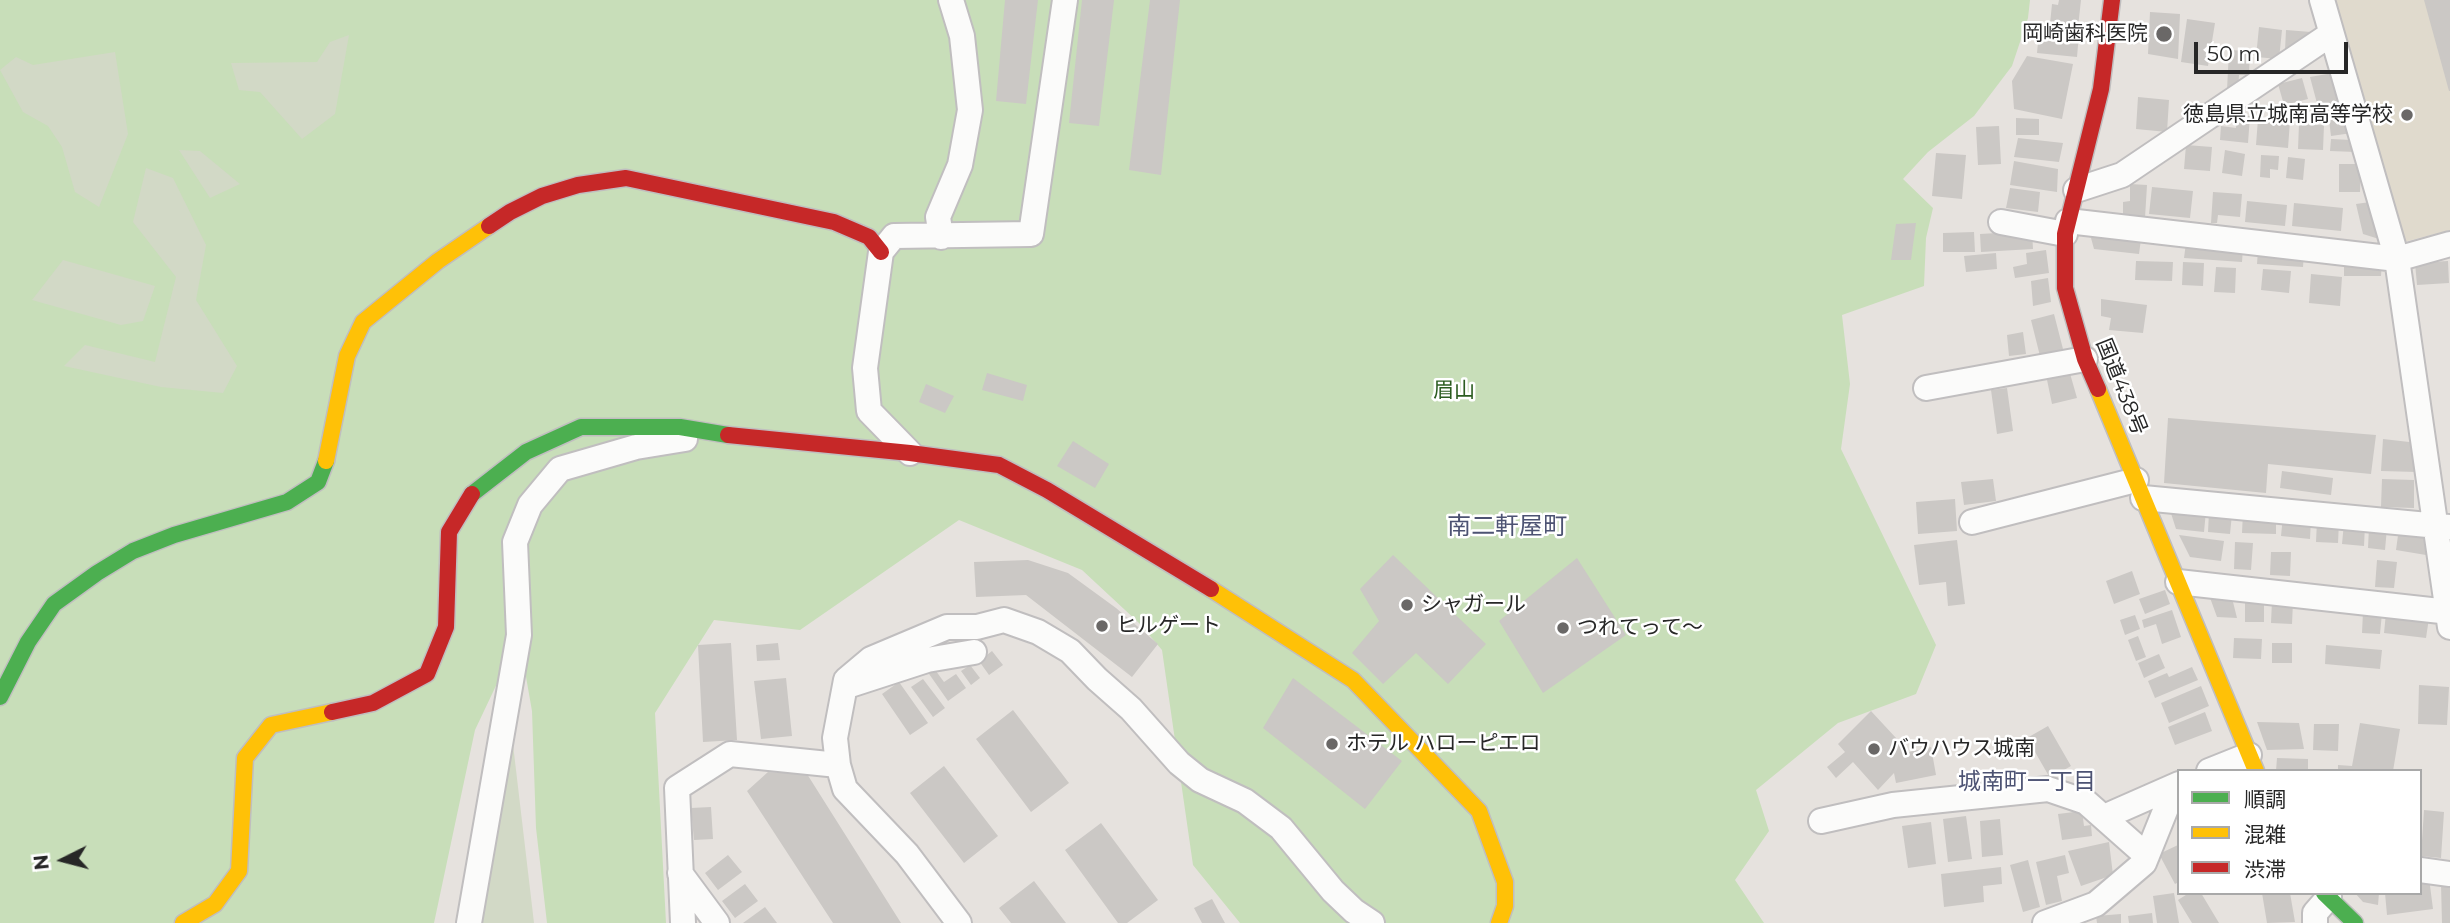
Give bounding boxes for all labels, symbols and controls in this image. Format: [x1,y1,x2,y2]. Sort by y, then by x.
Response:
place label: 岡崎歯科医院 [2022,21,2148,47]
marker: 岡崎歯科医院 [2154,24,2174,44]
scale bar [2198,28,2352,72]
text: 50 m [2207,41,2261,66]
place label: 徳島県立城南高等学校 [2183,102,2393,128]
marker: 徳島県立城南高等学校 [2399,107,2415,123]
street label: 国道438号 [2090,335,2152,439]
park label: 眉山 [1433,378,1475,404]
district label: 南二軒屋町 [1447,513,1567,541]
place label: シャガール [1421,592,1526,618]
marker: シャガール [1399,597,1415,613]
place label: ヒルゲート [1116,613,1221,639]
place label: つれてって～ [1577,615,1703,641]
marker: ヒルゲート [1094,618,1110,634]
marker: つれてって～ [1555,620,1571,636]
place label: ホテル ハローピエロ [1346,731,1541,757]
marker: ホテル ハローピエロ [1324,736,1340,752]
place label: バウハウス城南 [1888,736,2035,762]
marker: バウハウス城南 [1866,741,1882,757]
district label: 城南町一丁目 [1958,768,2096,796]
legend [2177,769,2422,895]
text: 順調 [2244,787,2286,812]
text: 混雑 [2244,822,2286,847]
north arrow [28,825,98,895]
text: N [29,853,54,871]
text: 渋滞 [2244,857,2286,882]

